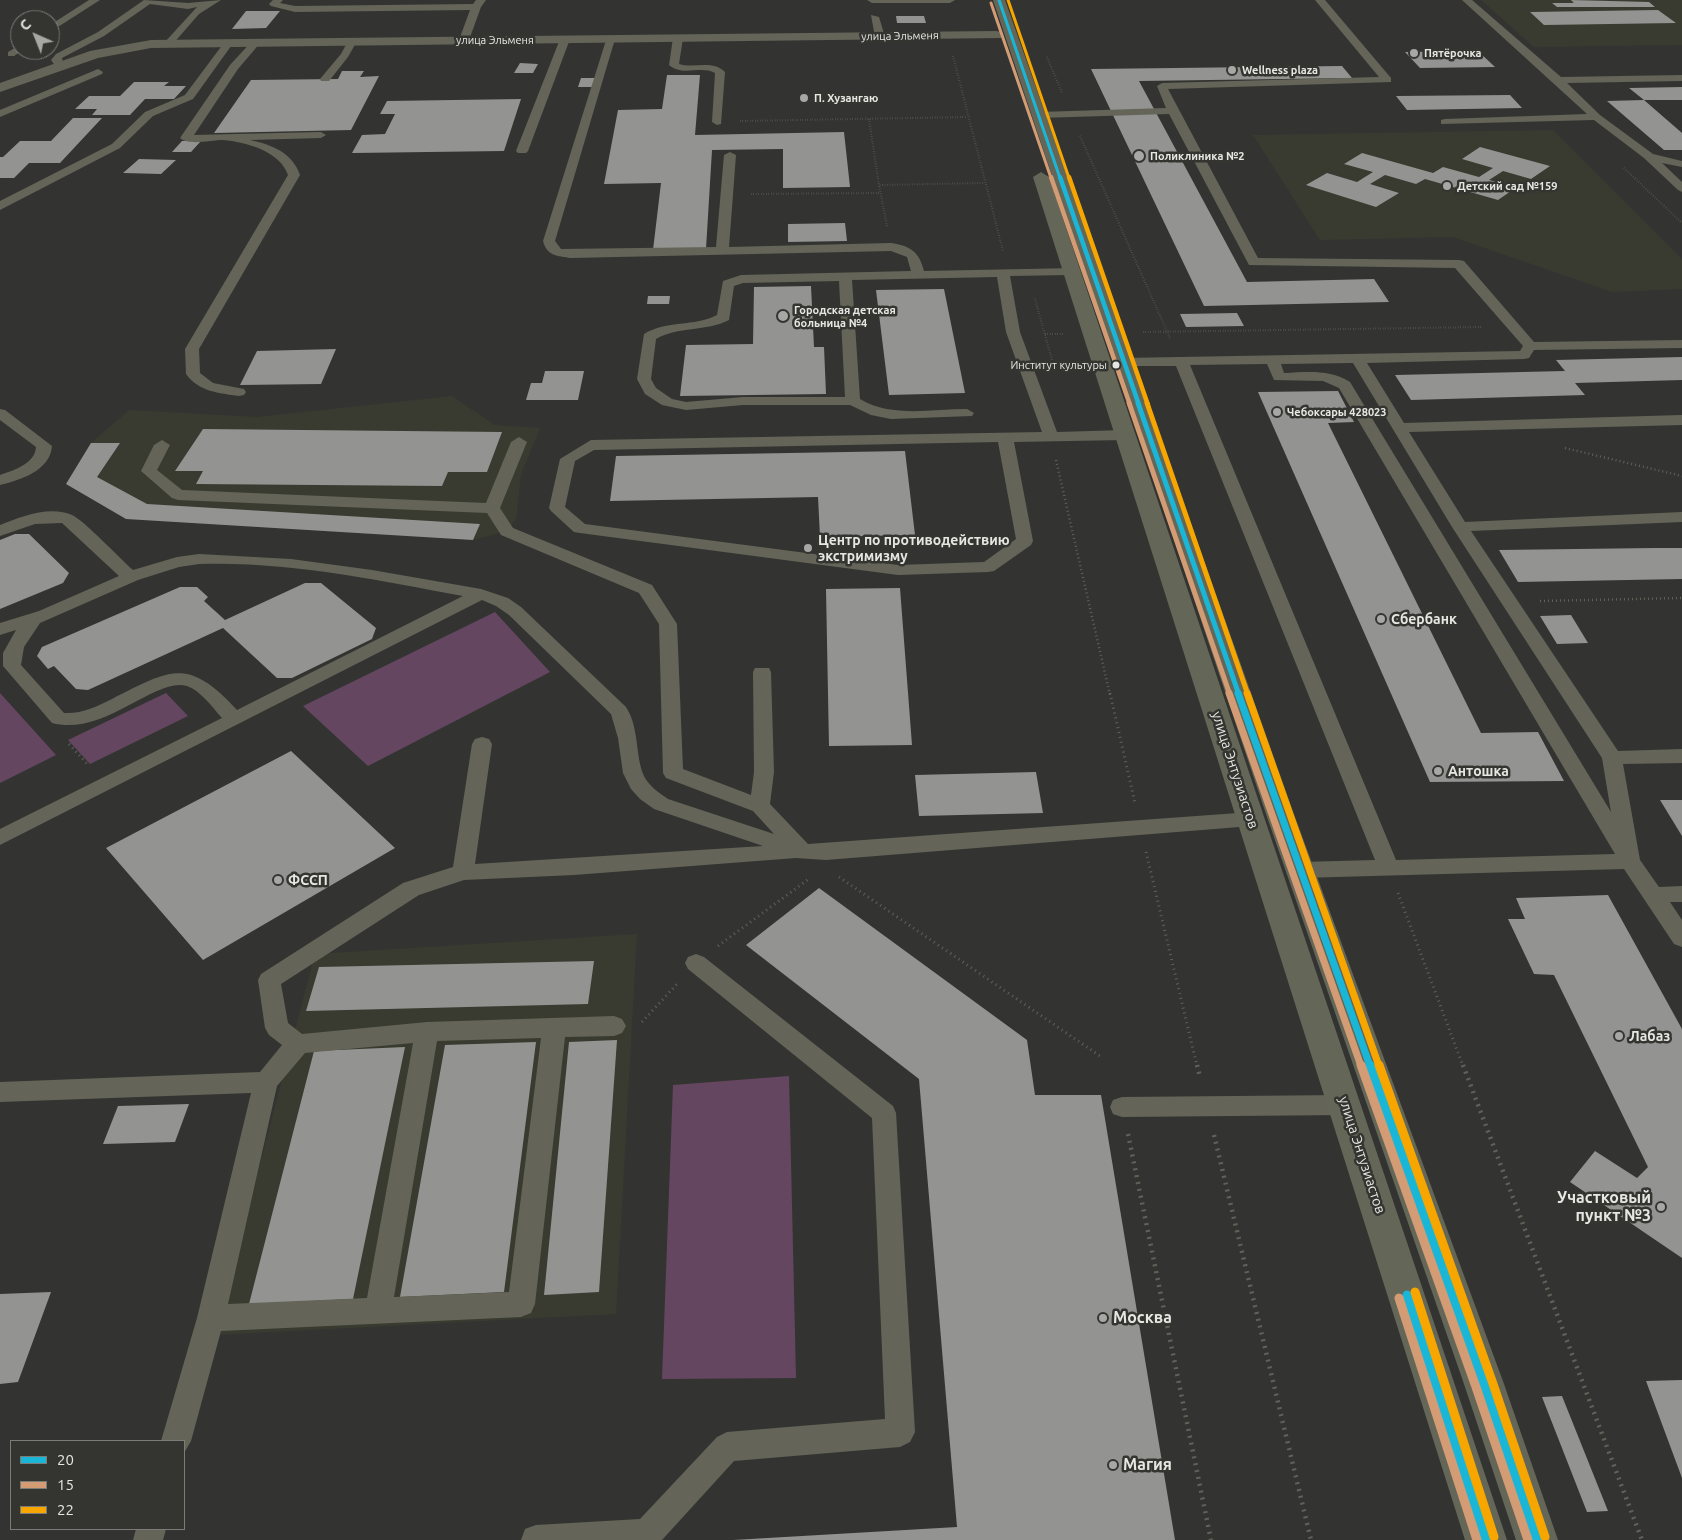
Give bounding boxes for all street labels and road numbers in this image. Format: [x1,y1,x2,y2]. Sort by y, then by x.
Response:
street label: улица Эльменя [861,29,939,43]
street label: улица Эльменя [456,33,534,47]
street label: улица Энтузиастов [1208,709,1262,831]
street label: улица Энтузиастов [1335,1094,1389,1216]

